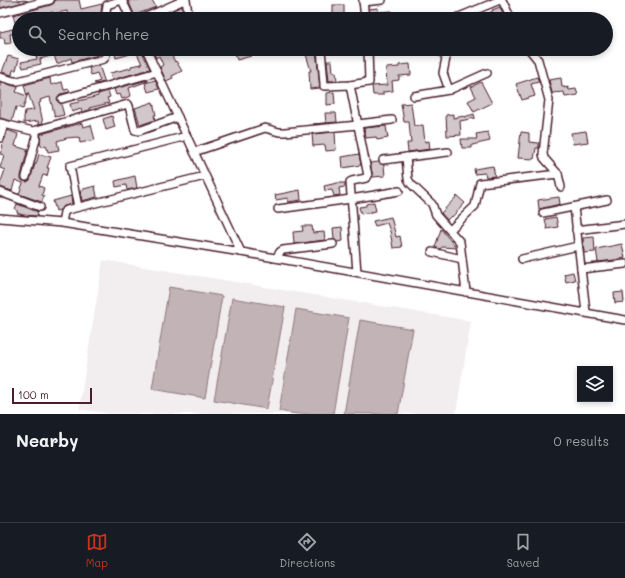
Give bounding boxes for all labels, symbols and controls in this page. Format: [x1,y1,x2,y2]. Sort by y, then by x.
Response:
search box [12,12,613,56]
icon: search [26,23,48,45]
text: Search here [58,24,149,44]
map controls [577,366,613,402]
button: layers [577,366,613,402]
scale bar [12,386,92,405]
text: 100 m [18,387,49,402]
text: Nearby [16,429,78,451]
text: 0 results [554,432,609,449]
tab: Map [86,531,108,570]
tab: Directions [279,531,335,570]
tab: Saved [507,531,539,570]

